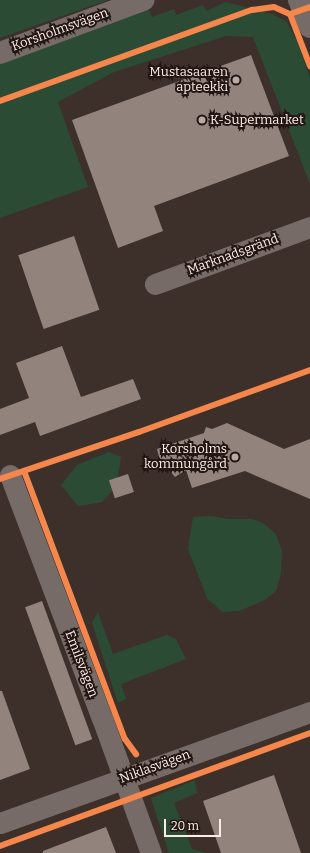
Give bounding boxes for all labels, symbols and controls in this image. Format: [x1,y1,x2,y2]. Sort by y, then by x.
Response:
street label: Korsholmsvägen [10,5,110,55]
place label: Mustasaaren apteekki [149,65,228,96]
marker: Mustasaaren apteekki [231,75,241,85]
place label: K-Supermarket [210,112,304,128]
marker: K-Supermarket [197,115,207,125]
street label: Marknadsgränd [185,231,281,279]
place label: Korsholms kommungård [144,442,227,473]
marker: Korsholms kommungård [230,452,240,462]
street label: Emilsvägen [61,628,101,700]
street label: Niklasvägen [117,747,193,787]
scale bar [166,811,223,837]
text: 20 m [171,819,199,833]

